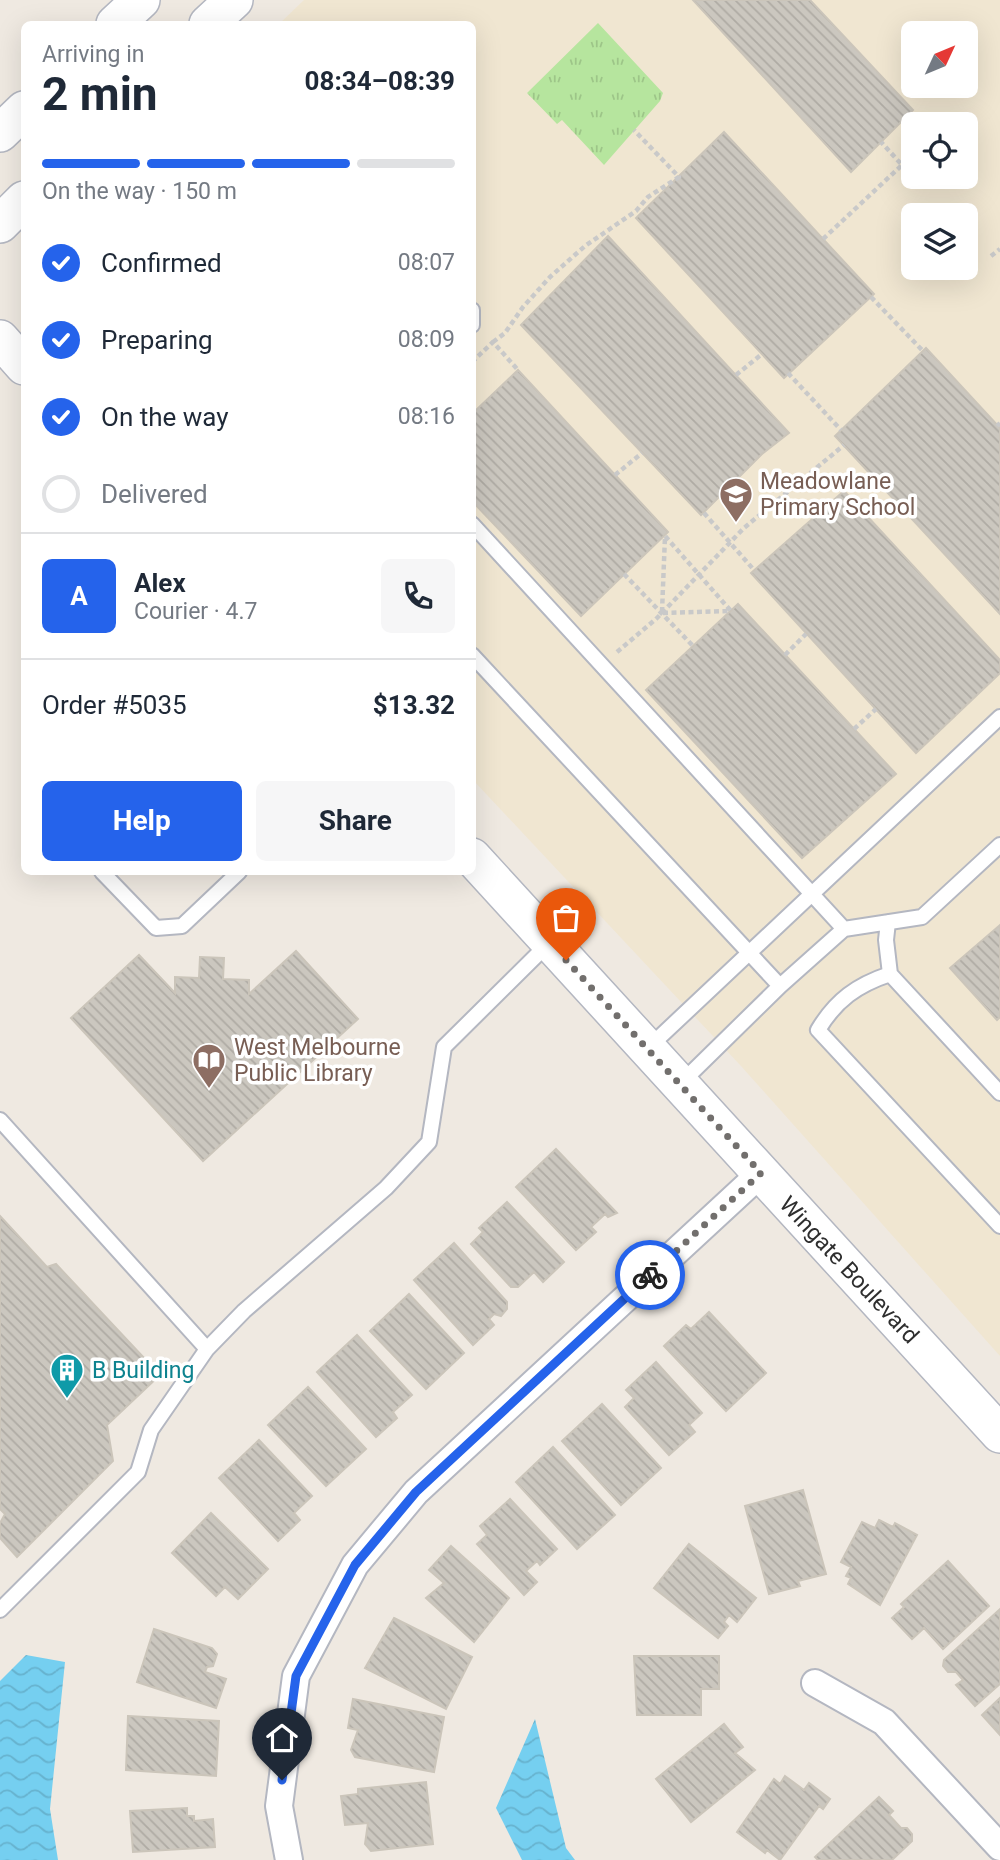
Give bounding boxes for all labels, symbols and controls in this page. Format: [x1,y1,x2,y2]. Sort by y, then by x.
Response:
north arrow [901,21,978,98]
map controls [901,21,978,280]
text: Arriving in [42,41,145,68]
text: 08:34–08:39 [305,66,455,96]
text: 2 min [42,67,158,121]
button: locate [901,112,978,189]
text: On the way · 150 m [42,178,237,205]
button: layers [901,203,978,280]
icon: check [42,244,80,282]
text: Confirmed [101,248,222,278]
text: 08:07 [398,249,455,276]
icon: check [42,321,80,359]
text: Preparing [101,325,213,355]
text: 08:09 [398,326,455,353]
icon: check [42,398,80,436]
text: On the way [101,402,229,432]
text: 08:16 [398,403,455,430]
place label: Meadowlane Primary School [760,468,915,521]
school or university icon: Meadowlane Primary School [717,475,755,524]
text: Delivered [101,479,208,509]
button: phone [381,559,455,633]
text: Alex [134,568,186,598]
text: A [70,581,88,611]
text: Courier · 4.7 [134,598,257,625]
text: Order #5035 [42,690,187,720]
text: $13.32 [373,690,455,720]
button: Help [42,781,242,861]
button: Share [256,781,455,861]
pin [536,888,596,960]
icon: bag [547,899,585,937]
place label: West Melbourne Public Library [234,1034,401,1087]
library icon: West Melbourne Public Library [190,1041,228,1090]
street label: Wingate Boulevard [774,1191,924,1349]
courier [615,1240,685,1310]
icon: bike [631,1256,669,1294]
building icon: B Building [48,1351,86,1400]
place label: B Building [92,1357,194,1384]
pin [252,1708,312,1780]
icon: home [263,1719,301,1757]

